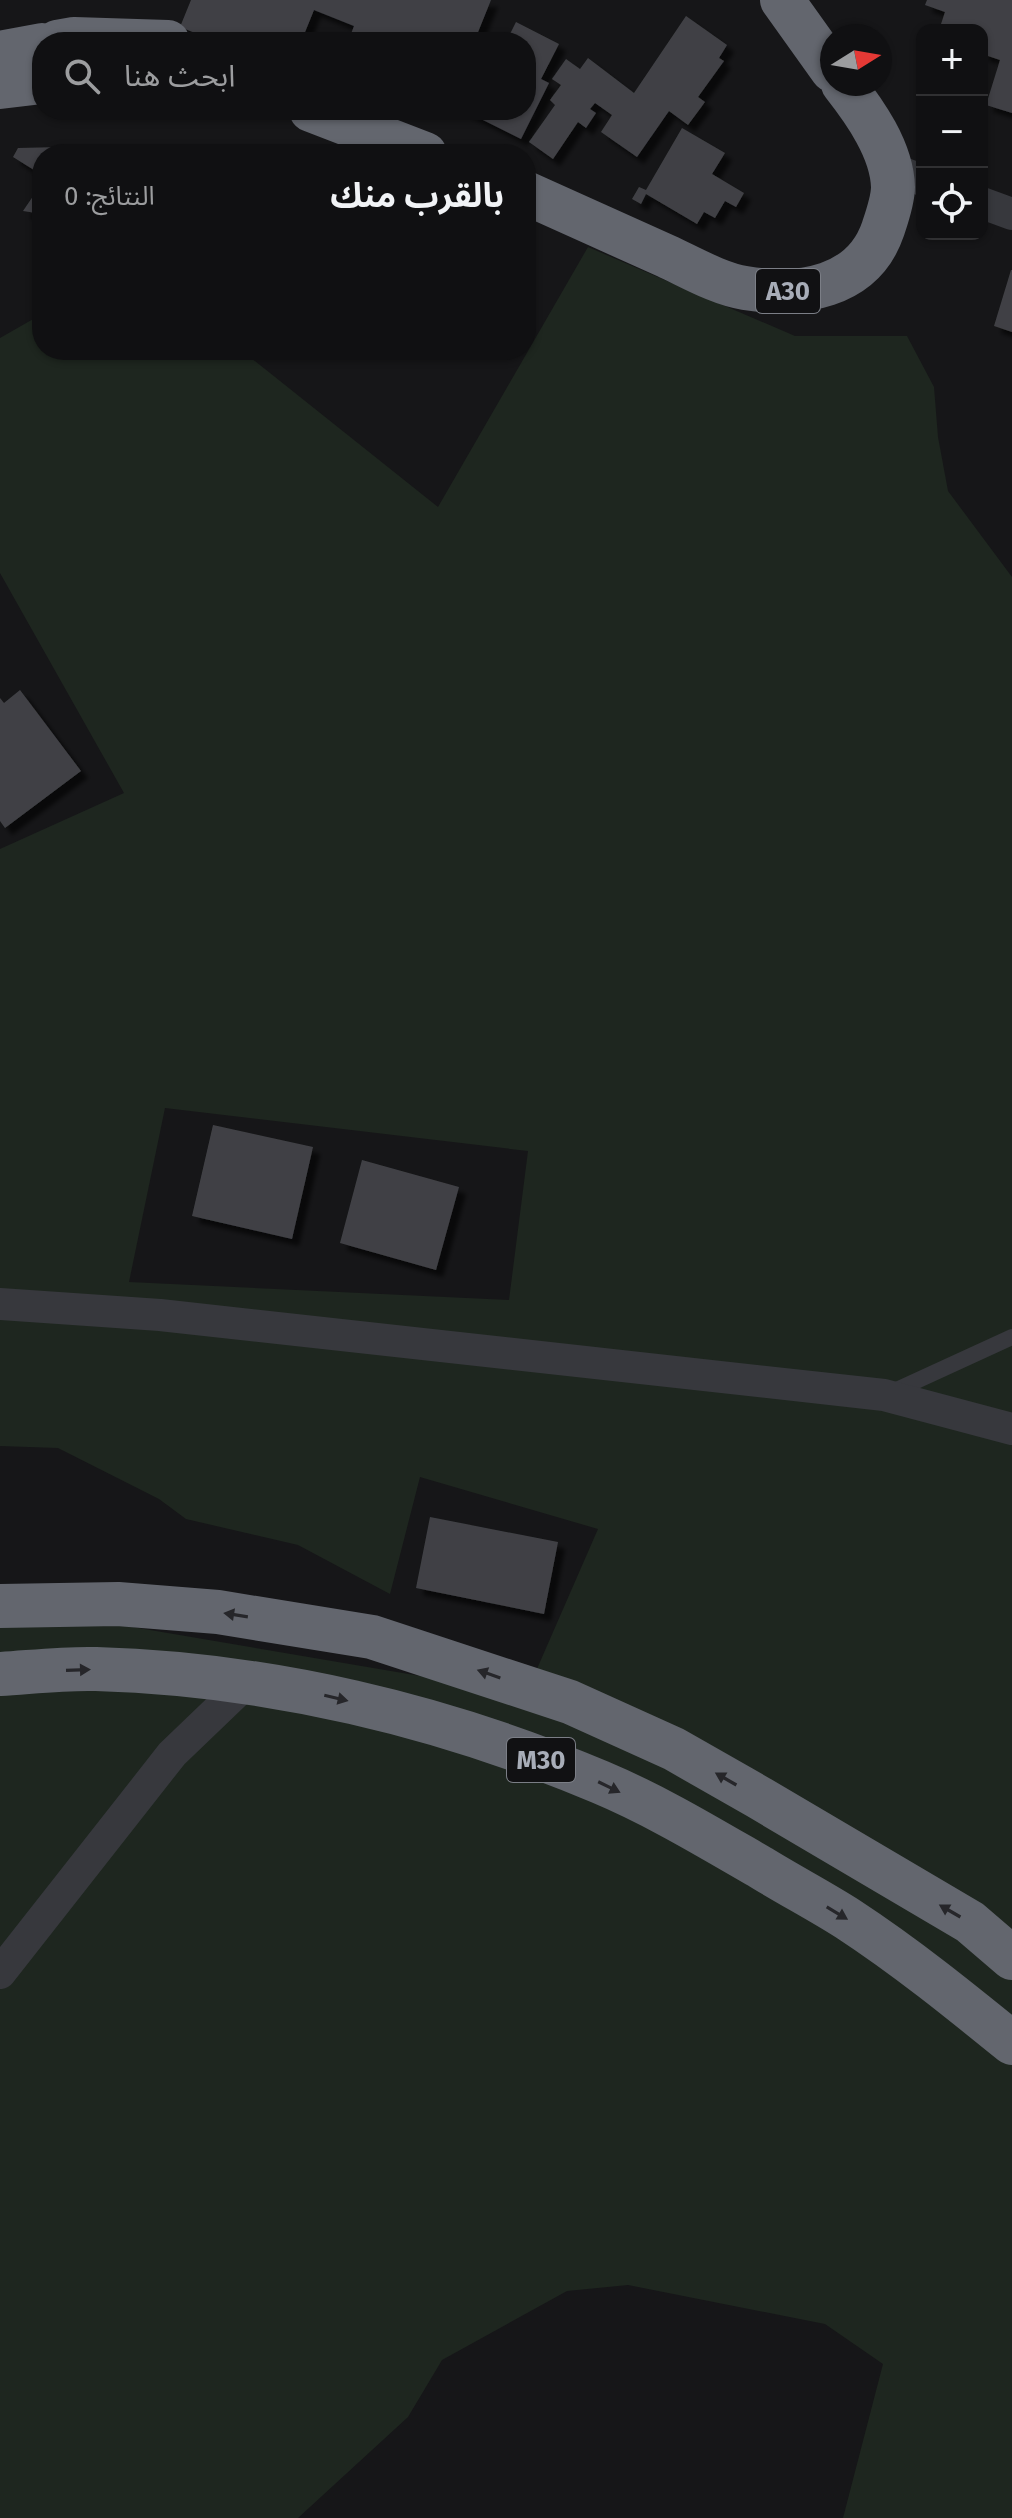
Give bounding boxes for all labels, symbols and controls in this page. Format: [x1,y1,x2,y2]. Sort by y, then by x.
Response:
north arrow [820,24,892,96]
map controls [916,24,988,240]
button: + [916,24,988,96]
search box [32,32,536,120]
icon: search [60,54,104,98]
text: ابحث هنا [124,58,235,94]
button: − [916,96,988,168]
button: locate [916,168,988,240]
text: بالقرب منك [330,175,504,216]
text: النتائج: 0 [64,181,155,212]
road number: A30 [756,269,820,313]
one-way arrow [223,1608,248,1621]
one-way arrow [66,1663,91,1676]
one-way arrow [477,1667,501,1679]
one-way arrow [323,1693,348,1705]
road number: M30 [507,1738,575,1782]
one-way arrow [715,1772,737,1786]
one-way arrow [598,1780,621,1794]
one-way arrow [939,1904,961,1918]
one-way arrow [826,1905,848,1919]

